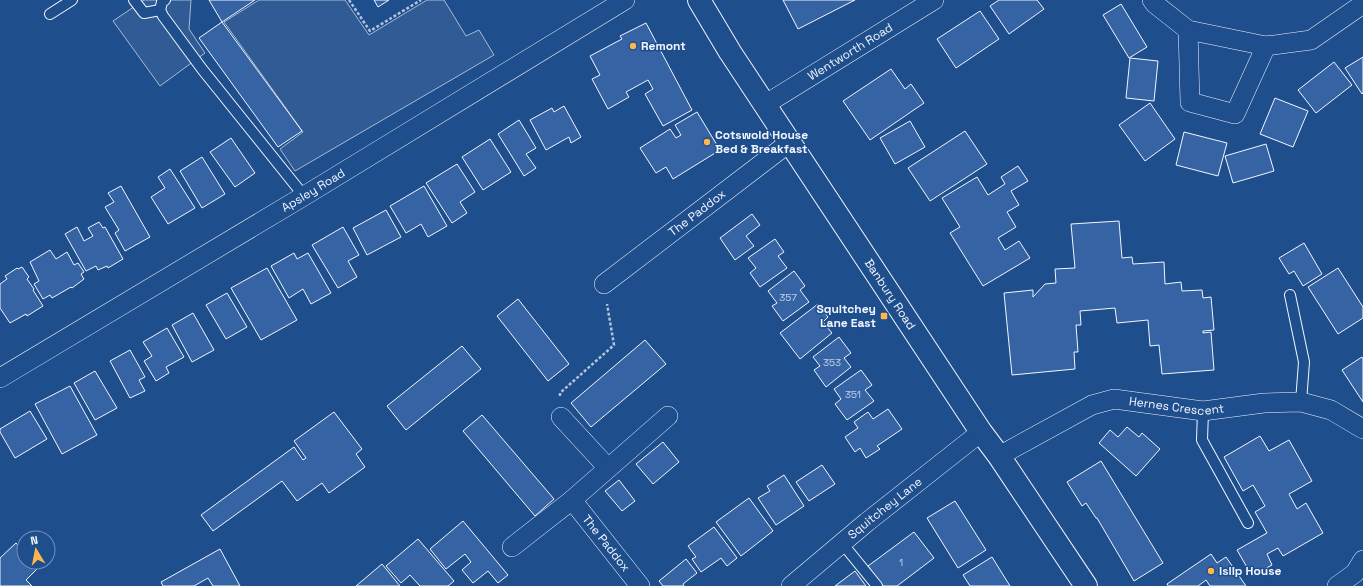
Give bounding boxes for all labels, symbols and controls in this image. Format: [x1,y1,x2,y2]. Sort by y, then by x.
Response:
street label: Wentworth Road [805,20,896,84]
place label: Remont [641,38,686,54]
marker: Remont [628,41,638,51]
place label: Cotswold House Bed & Breakfast [715,127,808,157]
marker: Cotswold House Bed & Breakfast [702,137,712,147]
street label: Apsley Road [278,165,348,216]
street label: The Paddox [665,186,729,240]
street label: Banbury Road [861,256,919,333]
house number: 357 [779,291,797,304]
place label: Squitchey Lane East [816,301,876,331]
marker: Squitchey Lane East [879,311,889,321]
house number: 353 [823,356,841,369]
house number: 351 [845,388,861,401]
street label: Hernes Crescent [1128,393,1225,419]
street label: Squitchey Lane [844,474,925,543]
street label: The Paddox [579,511,634,575]
north arrow [16,530,56,570]
text: N [29,533,39,548]
house number: 1 [899,556,903,569]
place label: Islip House [1219,563,1281,579]
marker: Islip House [1206,566,1216,576]

